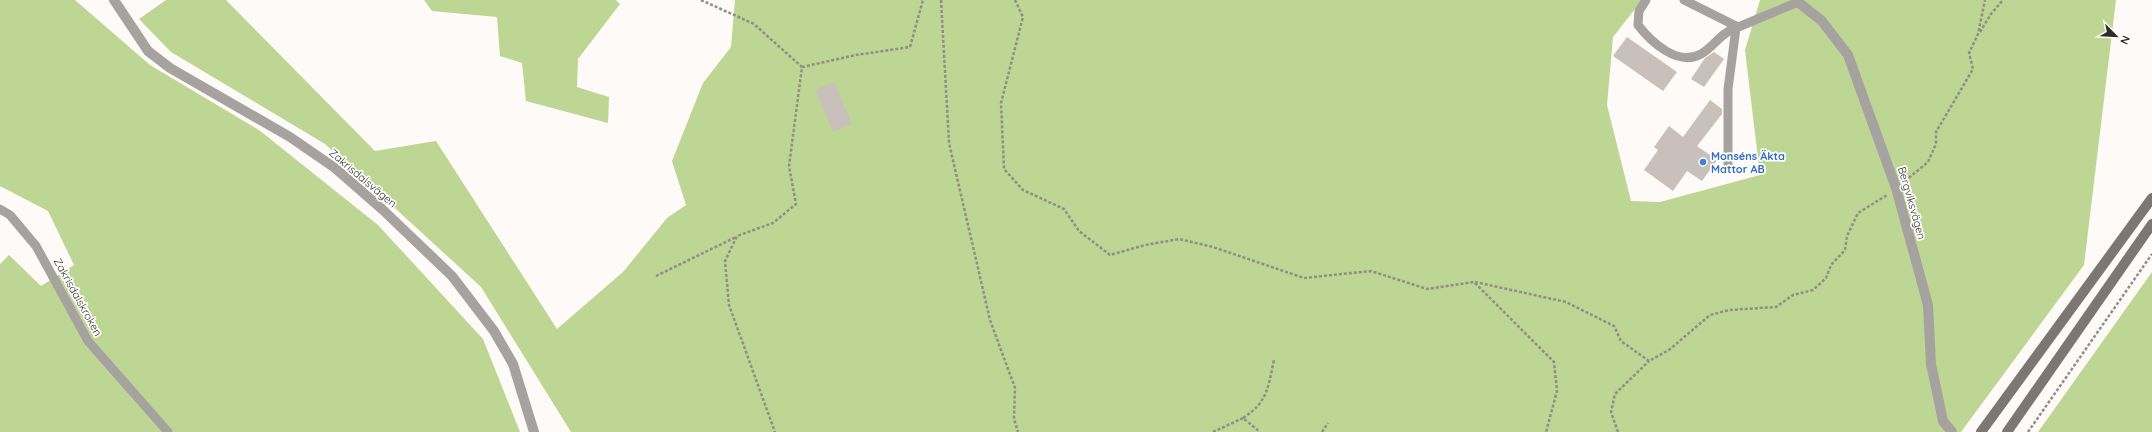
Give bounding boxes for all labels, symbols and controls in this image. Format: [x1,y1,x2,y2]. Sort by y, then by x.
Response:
north arrow [2096,16,2136,56]
text: N [2117,34,2133,47]
street label: Zakrisdalsvägen [326,146,400,210]
place label: Monséns Äkta Mattor AB [1711,149,1785,176]
marker: Monséns Äkta Mattor AB [1698,157,1708,167]
street label: Bergviksvägen [1895,165,1929,241]
street label: Zakrisdalskroken [51,255,105,339]

